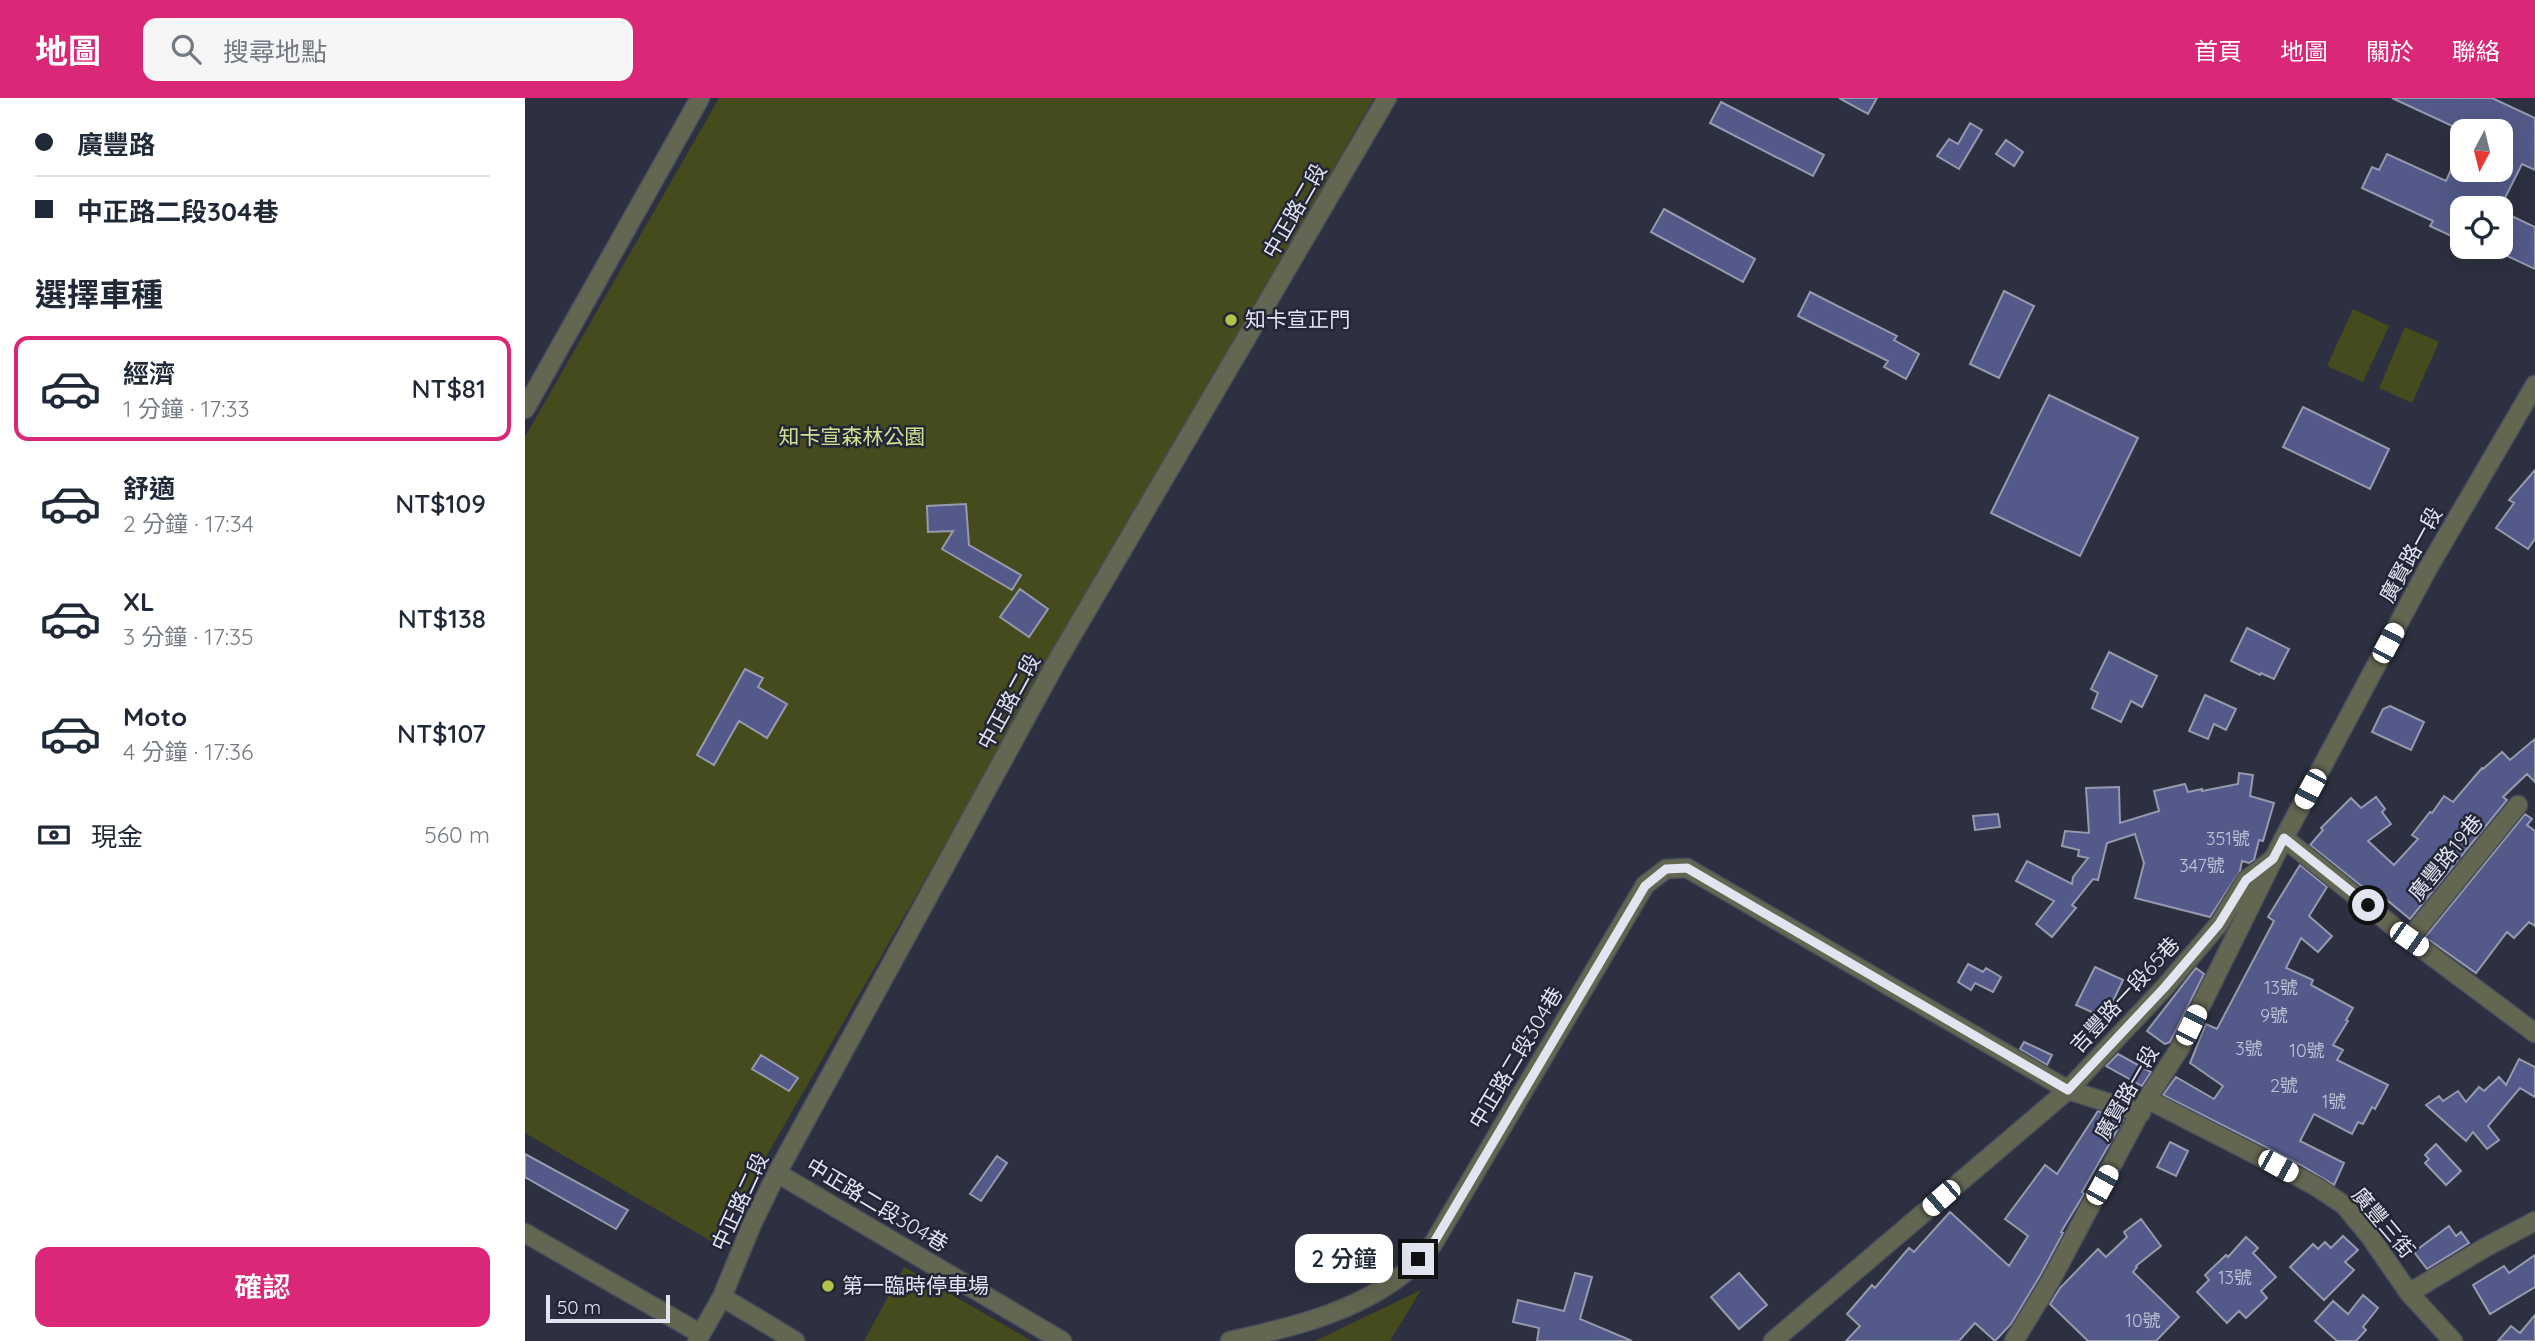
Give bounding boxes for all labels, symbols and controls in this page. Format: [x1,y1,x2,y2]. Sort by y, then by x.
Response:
search box [143,18,633,81]
text: 地圖 [35,30,101,71]
icon: search [167,30,205,68]
text: 搜尋地點 [223,35,327,68]
text: 首頁 [2194,36,2242,66]
text: 地圖 [2280,36,2328,66]
text: 關於 [2366,36,2414,66]
text: 聯絡 [2452,36,2500,66]
north arrow [2450,119,2513,182]
map controls [2450,119,2513,259]
text: 廣豐路 [77,128,155,161]
street label: 中正路二段 [1257,159,1332,262]
text: 中正路二段304巷 [77,195,278,228]
button: locate [2450,196,2513,259]
text: 選擇車種 [35,274,163,314]
place label: 知卡宣正門 [1245,306,1350,332]
marker: 知卡宣正門 [1223,312,1239,328]
icon: car [39,357,102,420]
text: 經濟 [123,357,175,390]
text: NT$81 [412,372,486,405]
text: 1 分鐘 · 17:33 [123,394,250,423]
park label: 知卡宣森林公園 [779,423,926,449]
icon: car [39,472,102,535]
text: 舒適 [123,472,175,505]
text: NT$109 [395,487,486,520]
street label: 廣賢路一段 [2373,502,2447,607]
text: 2 分鐘 · 17:34 [123,509,254,538]
text: XL [123,585,155,618]
icon: car [39,587,102,650]
text: NT$138 [398,602,486,635]
car [2369,620,2408,666]
text: 3 分鐘 · 17:35 [123,622,254,651]
street label: 中正路二段 [971,649,1045,754]
text: Moto [123,700,187,733]
icon: car [39,702,102,765]
text: NT$107 [397,717,486,750]
text: 4 分鐘 · 17:36 [123,737,253,766]
car [2291,766,2330,812]
street label: 廣豐路19巷 [2403,809,2488,906]
icon: cash [35,816,73,854]
text: 現金 [91,820,143,853]
text: 560 m [424,820,490,849]
house number: 351號 [2206,827,2250,850]
house number: 347號 [2179,854,2225,877]
route start [2352,889,2384,921]
car [2386,918,2433,960]
street label: 吉豐路一段65巷 [2064,931,2184,1058]
house number: 13號 [2264,976,2298,999]
street label: 中正路二段304巷 [1463,982,1568,1133]
car [2173,1002,2210,1048]
house number: 9號 [2260,1004,2288,1027]
house number: 3號 [2235,1037,2263,1060]
house number: 10號 [2289,1039,2325,1062]
street label: 廣賢路一段 [2089,1041,2164,1144]
house number: 2號 [2270,1074,2298,1097]
house number: 1號 [2322,1090,2346,1113]
car [2255,1147,2302,1185]
street label: 中正路二段 [705,1149,773,1255]
street label: 中正路二段304巷 [802,1152,953,1257]
car [2083,1162,2122,1208]
car [1919,1176,1964,1220]
street label: 廣豐三街 [2347,1182,2421,1263]
callout: 2 分鐘 [1295,1234,1393,1284]
route end [1402,1243,1434,1275]
text: 2 分鐘 [1311,1244,1377,1273]
button: 確認 [35,1247,490,1327]
house number: 13號 [2218,1266,2252,1289]
place label: 第一臨時停車場 [842,1272,989,1298]
marker: 第一臨時停車場 [820,1278,836,1294]
scale bar [546,1292,670,1324]
text: 50 m [557,1295,601,1319]
house number: 10號 [2125,1309,2161,1332]

